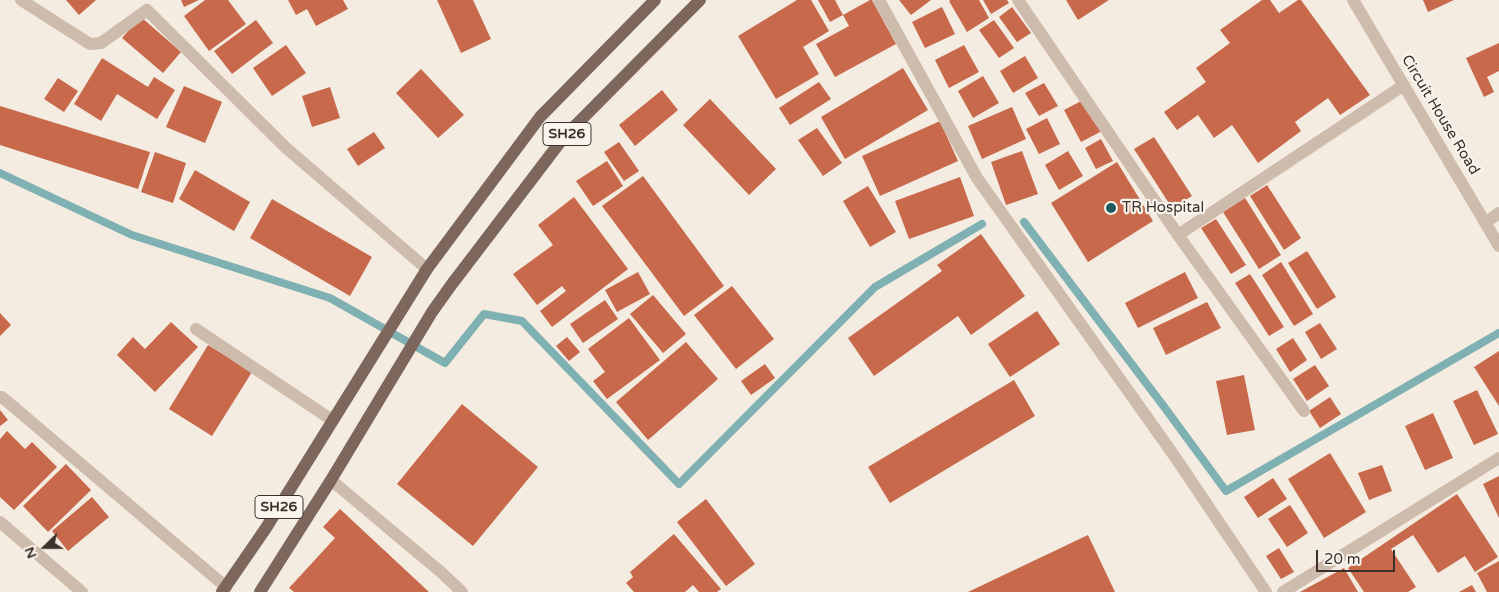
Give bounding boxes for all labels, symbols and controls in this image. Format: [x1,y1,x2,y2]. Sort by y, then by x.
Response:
street label: Circuit House Road [1397,52,1483,178]
road number: SH26 [543,122,591,146]
place label: TR Hospital [1122,199,1204,217]
marker: TR Hospital [1104,201,1118,215]
road number: SH26 [255,496,303,518]
north arrow [20,522,70,572]
scale bar [1319,540,1398,572]
text: N [21,544,41,561]
text: 20 m [1324,550,1361,568]

